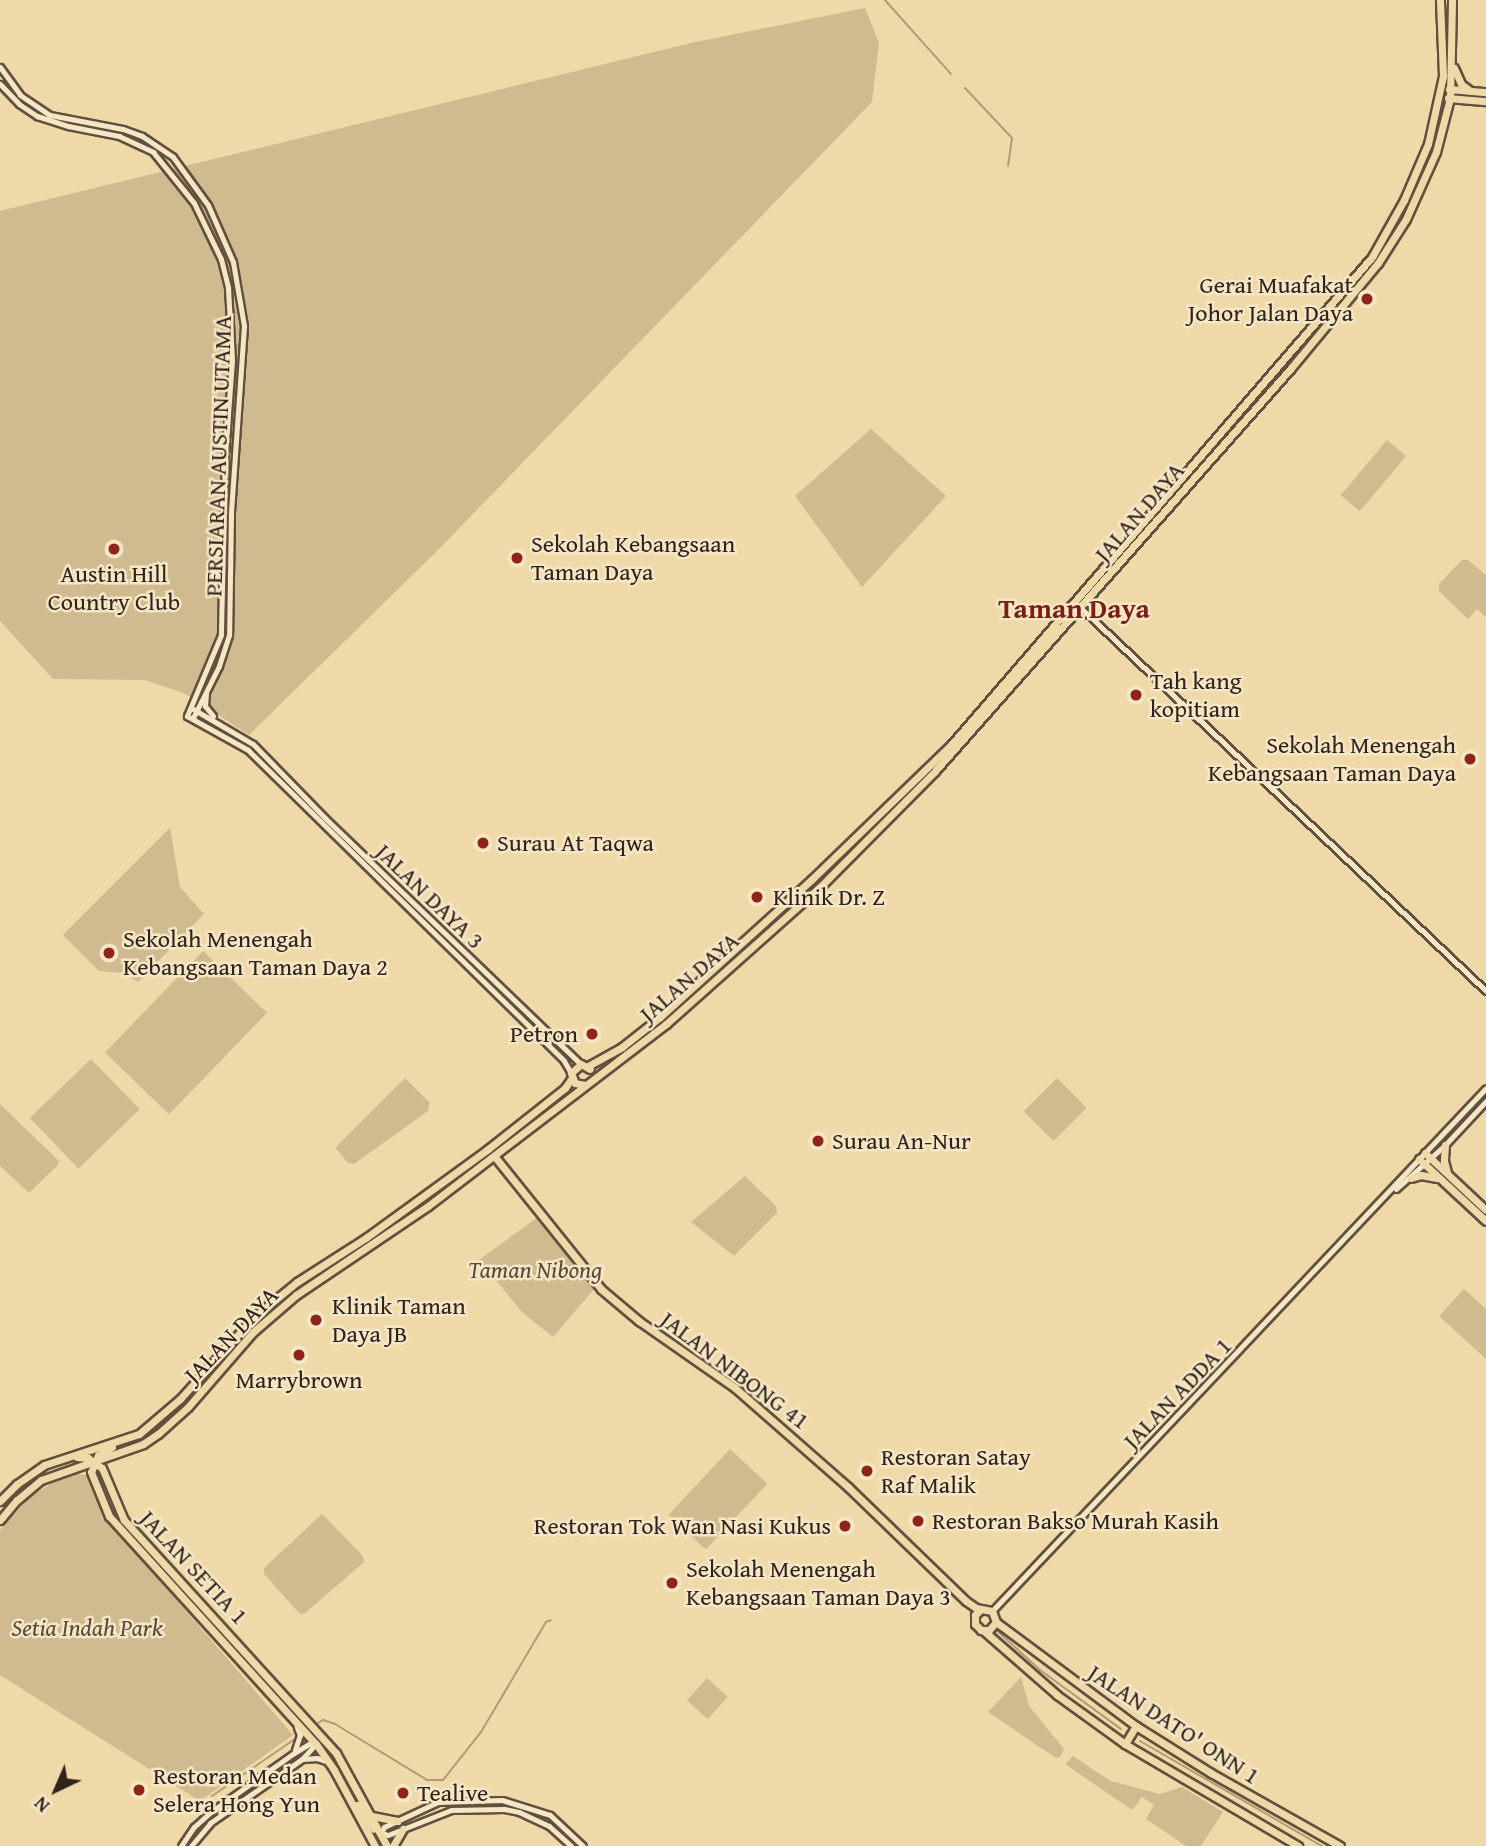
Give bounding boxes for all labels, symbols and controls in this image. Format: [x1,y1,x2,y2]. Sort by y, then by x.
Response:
place label: Gerai Muafakat Johor Jalan Daya [1188,271,1353,327]
marker: Gerai Muafakat Johor Jalan Daya [1359,291,1375,307]
street label: PERSIARAN AUSTIN UTAMA [199,315,237,597]
street label: JALAN DAYA [1088,456,1190,568]
place label: Sekolah Kebangsaan Taman Daya [531,530,735,586]
marker: Austin Hill Country Club [106,541,122,557]
marker: Sekolah Kebangsaan Taman Daya [509,550,525,566]
place label: Austin Hill Country Club [48,560,180,616]
district label: Taman Daya [998,591,1150,625]
place label: Tah kang kopitiam [1150,667,1242,723]
marker: Tah kang kopitiam [1128,687,1144,703]
place label: Sekolah Menengah Kebangsaan Taman Daya [1208,731,1456,787]
marker: Sekolah Menengah Kebangsaan Taman Daya [1462,751,1478,767]
place label: Surau At Taqwa [497,829,654,857]
marker: Surau At Taqwa [475,835,491,851]
street label: JALAN DAYA 3 [370,837,490,955]
place label: Klinik Dr. Z [773,883,885,911]
marker: Klinik Dr. Z [747,887,767,907]
place label: Sekolah Menengah Kebangsaan Taman Daya 2 [123,925,388,981]
street label: JALAN DAYA [633,926,745,1028]
marker: Sekolah Menengah Kebangsaan Taman Daya 2 [101,945,117,961]
place label: Petron [510,1020,578,1048]
marker: Petron [584,1026,600,1042]
place label: Surau An-Nur [832,1127,971,1155]
marker: Surau An-Nur [810,1133,826,1149]
park label: Taman Nibong [468,1256,602,1284]
street label: JALAN DAYA [178,1281,284,1389]
place label: Klinik Taman Daya JB [332,1292,466,1348]
street label: JALAN NIBONG 41 [655,1305,815,1435]
marker: Klinik Taman Daya JB [306,1310,326,1330]
street label: JALAN ADDA 1 [1117,1331,1237,1455]
marker: Marrybrown [291,1347,307,1363]
place label: Marrybrown [235,1366,363,1394]
place label: Restoran Satay Raf Malik [881,1443,1031,1499]
marker: Restoran Satay Raf Malik [859,1463,875,1479]
street label: JALAN SETIA 1 [134,1504,254,1630]
place label: Restoran Bakso Murah Kasih [932,1507,1219,1535]
place label: Restoran Tok Wan Nasi Kukus [534,1512,831,1540]
marker: Restoran Bakso Murah Kasih [910,1513,926,1529]
marker: Restoran Tok Wan Nasi Kukus [837,1518,853,1534]
place label: Sekolah Menengah Kebangsaan Taman Daya 3 [686,1555,951,1611]
marker: Sekolah Menengah Kebangsaan Taman Daya 3 [664,1575,680,1591]
park label: Setia Indah Park [11,1614,163,1642]
street label: JALAN DATO' ONN 1 [1083,1658,1265,1790]
north arrow [21,1755,91,1825]
place label: Restoran Medan Selera Hong Yun [153,1762,320,1818]
place label: Tealive [417,1779,488,1807]
marker: Restoran Medan Selera Hong Yun [131,1782,147,1798]
marker: Tealive [395,1785,411,1801]
text: N [27,1791,56,1820]

